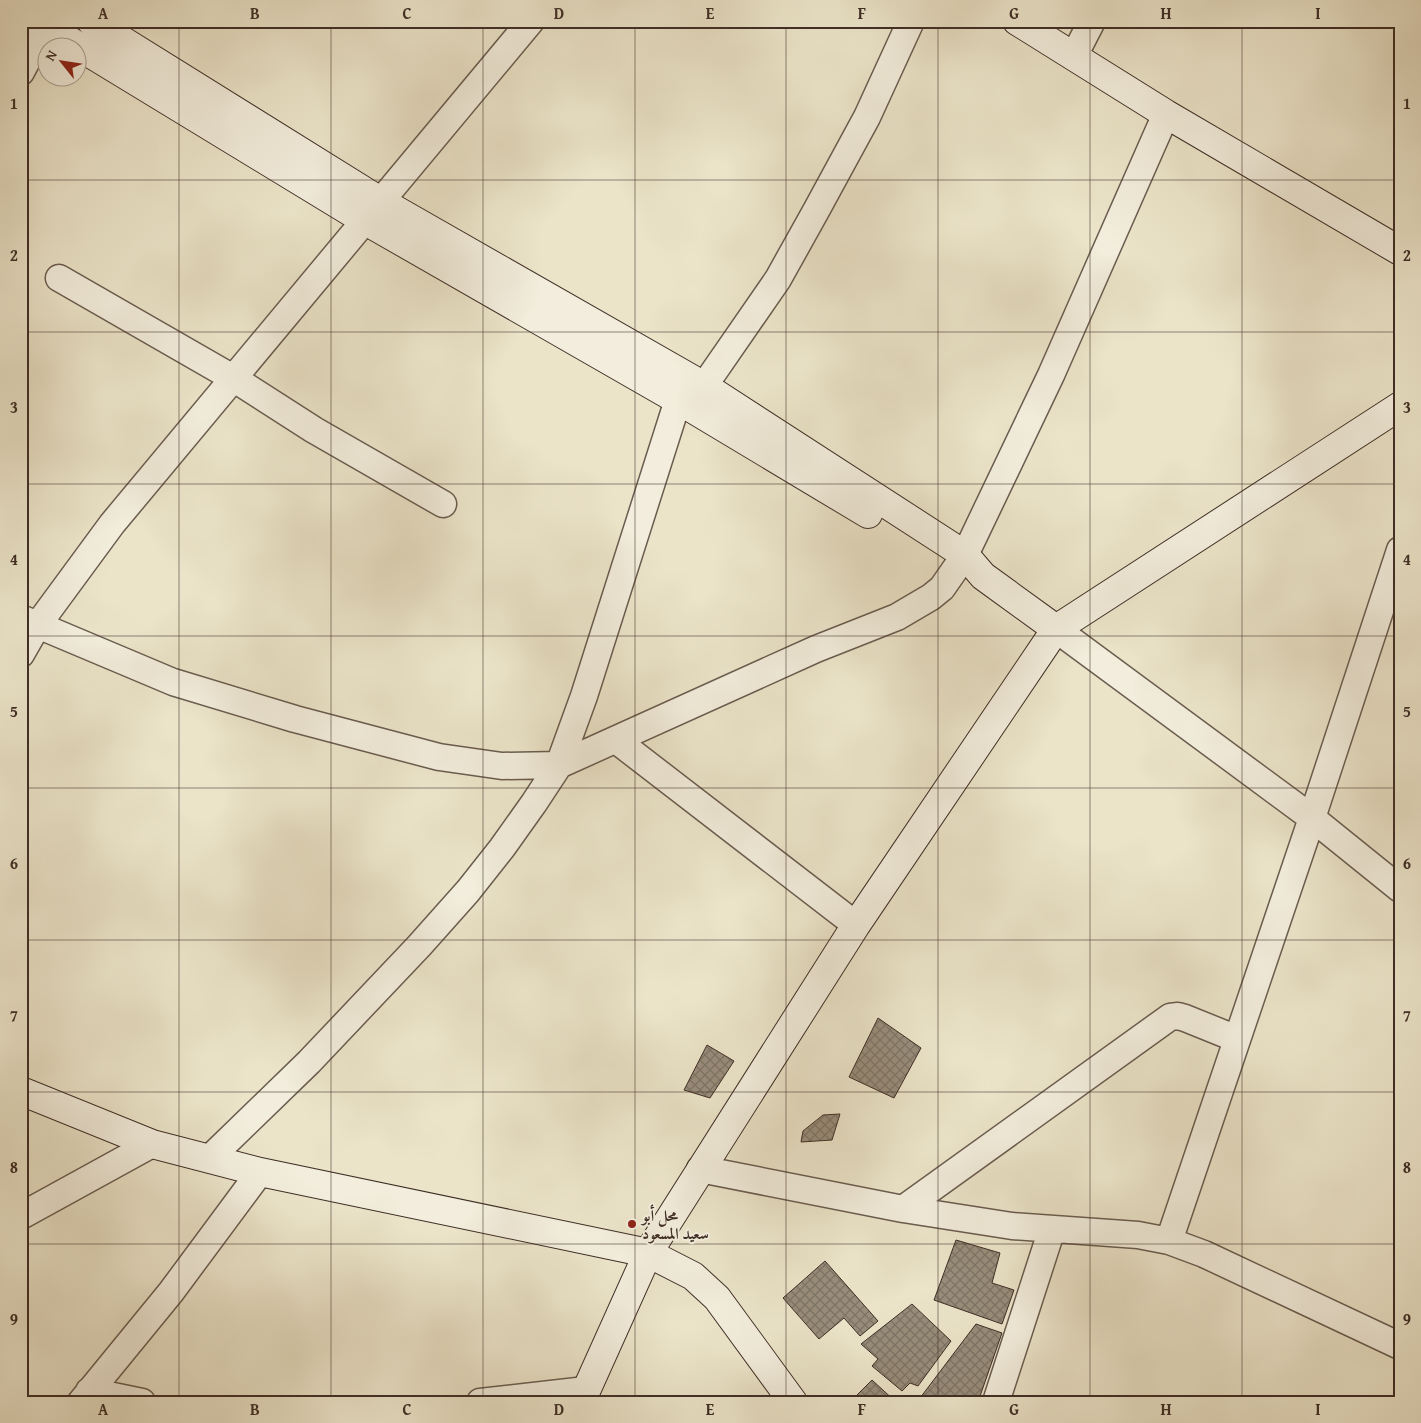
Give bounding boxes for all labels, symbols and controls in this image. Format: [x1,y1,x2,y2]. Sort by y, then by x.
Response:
text: A [98,1,109,25]
text: B [250,1,260,25]
text: C [402,1,412,25]
text: D [554,1,564,25]
text: E [706,1,715,25]
text: F [858,1,866,25]
text: G [1009,1,1019,25]
text: H [1160,1,1172,25]
text: I [1315,1,1321,25]
north arrow [38,38,88,88]
text: N [40,46,62,65]
text: 1 [10,91,18,115]
text: 1 [1403,91,1411,115]
text: 2 [10,243,18,267]
text: 2 [1403,243,1411,267]
text: 3 [10,395,18,419]
text: 3 [1403,395,1411,419]
text: 4 [10,547,18,571]
text: 4 [1403,547,1411,571]
text: 5 [10,699,18,723]
text: 5 [1403,699,1411,723]
text: 6 [10,851,18,875]
text: 6 [1403,851,1411,875]
text: 7 [10,1003,18,1027]
text: 7 [1403,1003,1411,1027]
text: 8 [10,1155,18,1179]
text: 8 [1403,1155,1411,1179]
place label: محل أبو سعيد المسعود [640,1203,709,1245]
marker: محل أبو سعيد المسعود [626,1218,638,1230]
text: 9 [10,1307,18,1331]
text: 9 [1403,1307,1411,1331]
text: A [98,1397,109,1421]
text: B [250,1397,260,1421]
text: C [402,1397,412,1421]
text: D [554,1397,564,1421]
text: E [706,1397,715,1421]
text: F [858,1397,866,1421]
text: G [1009,1397,1019,1421]
text: H [1160,1397,1172,1421]
text: I [1315,1397,1321,1421]

